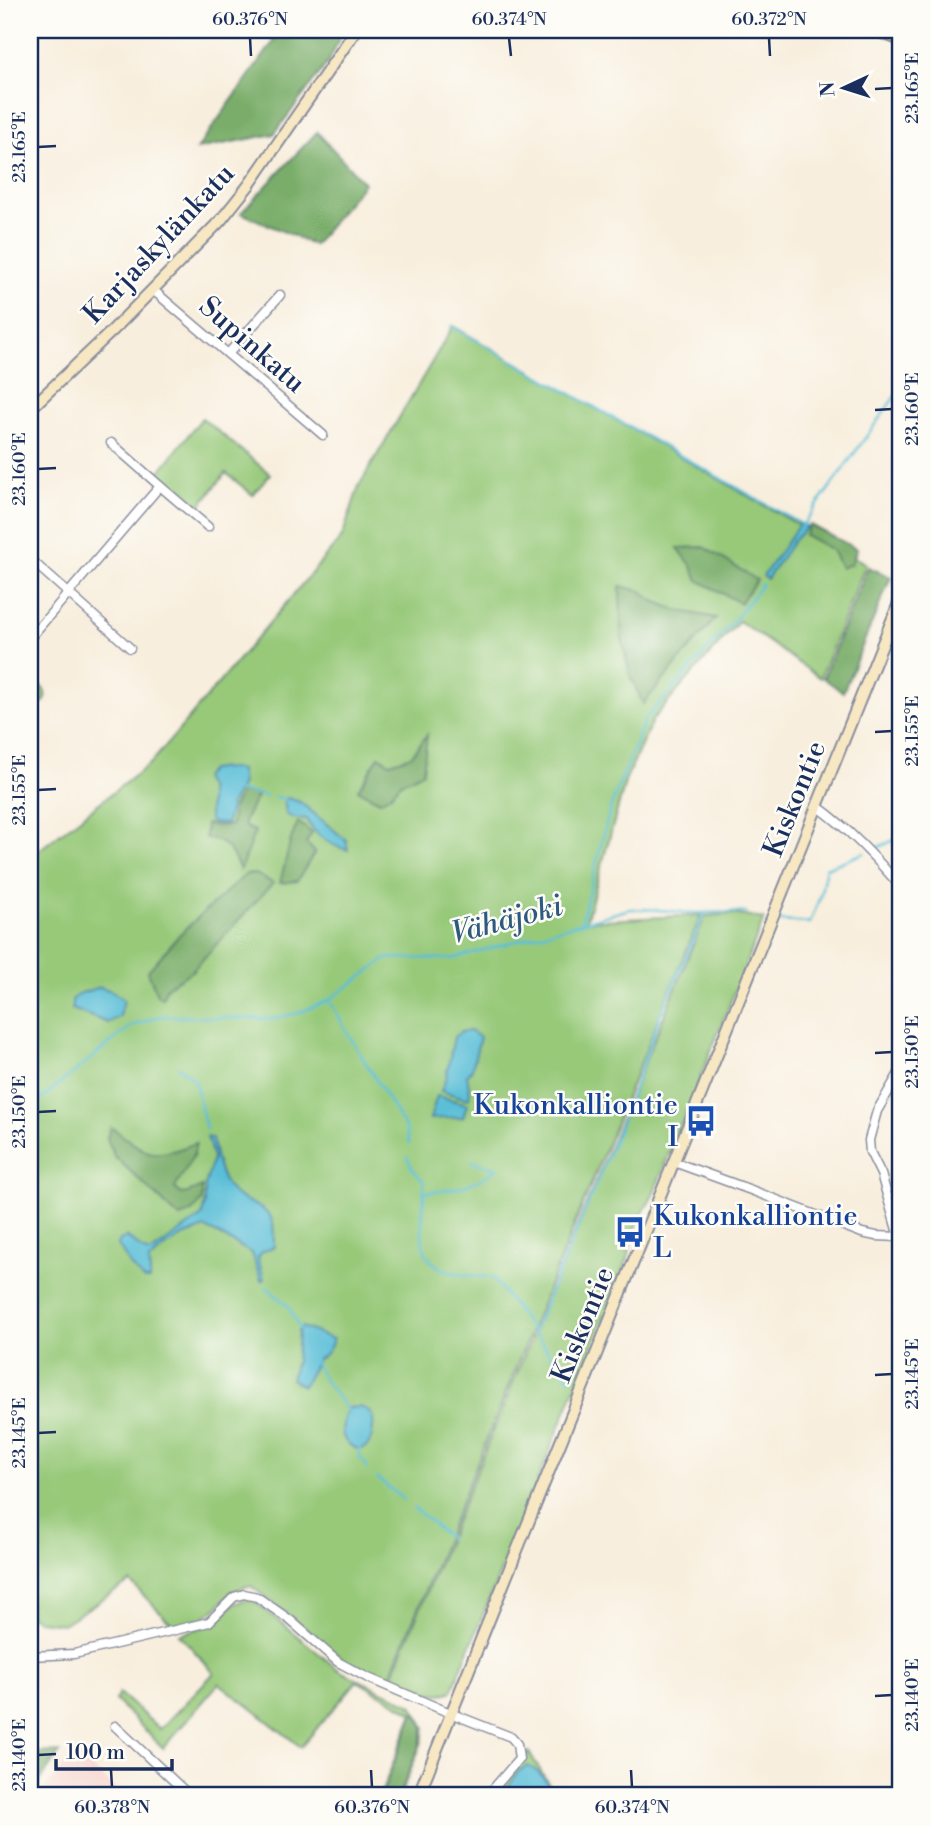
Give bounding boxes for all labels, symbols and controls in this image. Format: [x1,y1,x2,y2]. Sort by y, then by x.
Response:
text: 60.376°N [212,8,289,31]
text: 60.374°N [471,8,547,31]
text: 60.372°N [731,8,807,31]
north arrow [808,52,878,122]
text: 23.165°E [901,52,924,124]
text: N [816,81,841,97]
text: 23.165°E [8,111,31,183]
street label: Karjaskylänkatu [76,156,242,331]
street label: Supinkatu [192,289,312,401]
text: 23.160°E [901,372,924,446]
text: 23.160°E [8,432,31,506]
text: 23.155°E [901,695,924,767]
street label: Kiskontie [756,736,834,862]
text: 23.155°E [8,754,31,826]
water label: Vähäjoki [447,887,567,953]
text: 23.150°E [901,1015,924,1089]
text: 23.150°E [8,1075,31,1149]
place label: Kukonkalliontie I [473,1088,678,1155]
bus stop icon: Kukonkalliontie I [684,1104,718,1138]
place label: Kukonkalliontie L [653,1199,858,1266]
bus stop icon: Kukonkalliontie L [613,1215,647,1249]
street label: Kiskontie [544,1262,622,1388]
text: 23.145°E [901,1338,924,1410]
text: 23.145°E [8,1397,31,1469]
text: 23.140°E [901,1658,924,1732]
text: 23.140°E [8,1718,31,1792]
scale bar [56,1728,172,1772]
text: 100 m [66,1740,125,1766]
text: 60.378°N [74,1796,151,1819]
text: 60.376°N [334,1796,411,1819]
text: 60.374°N [594,1796,670,1819]

